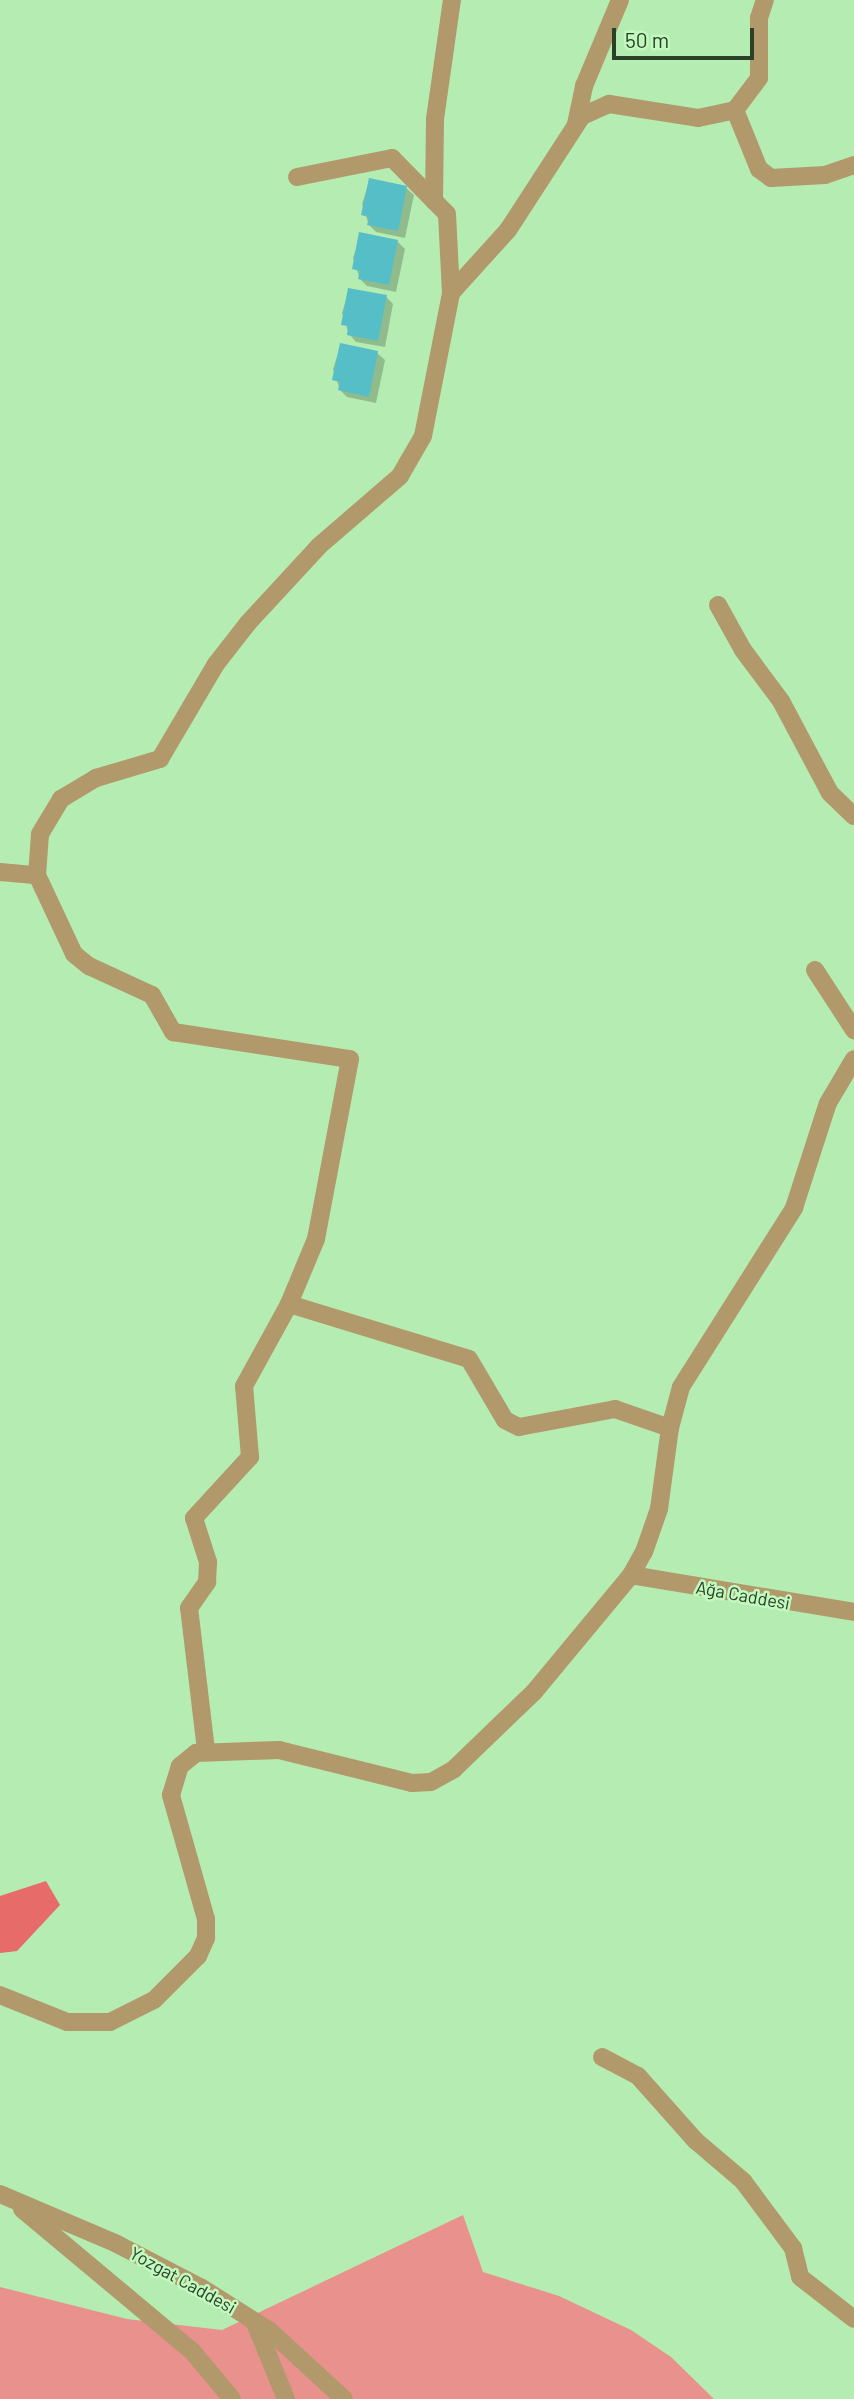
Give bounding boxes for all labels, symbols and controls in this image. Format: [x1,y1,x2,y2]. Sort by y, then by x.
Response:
scale bar [616,14,758,58]
text: 50 m [625,27,669,52]
street label: Ağa Caddesi [694,1576,792,1614]
street label: Yozgat Caddesi [126,2242,240,2318]

